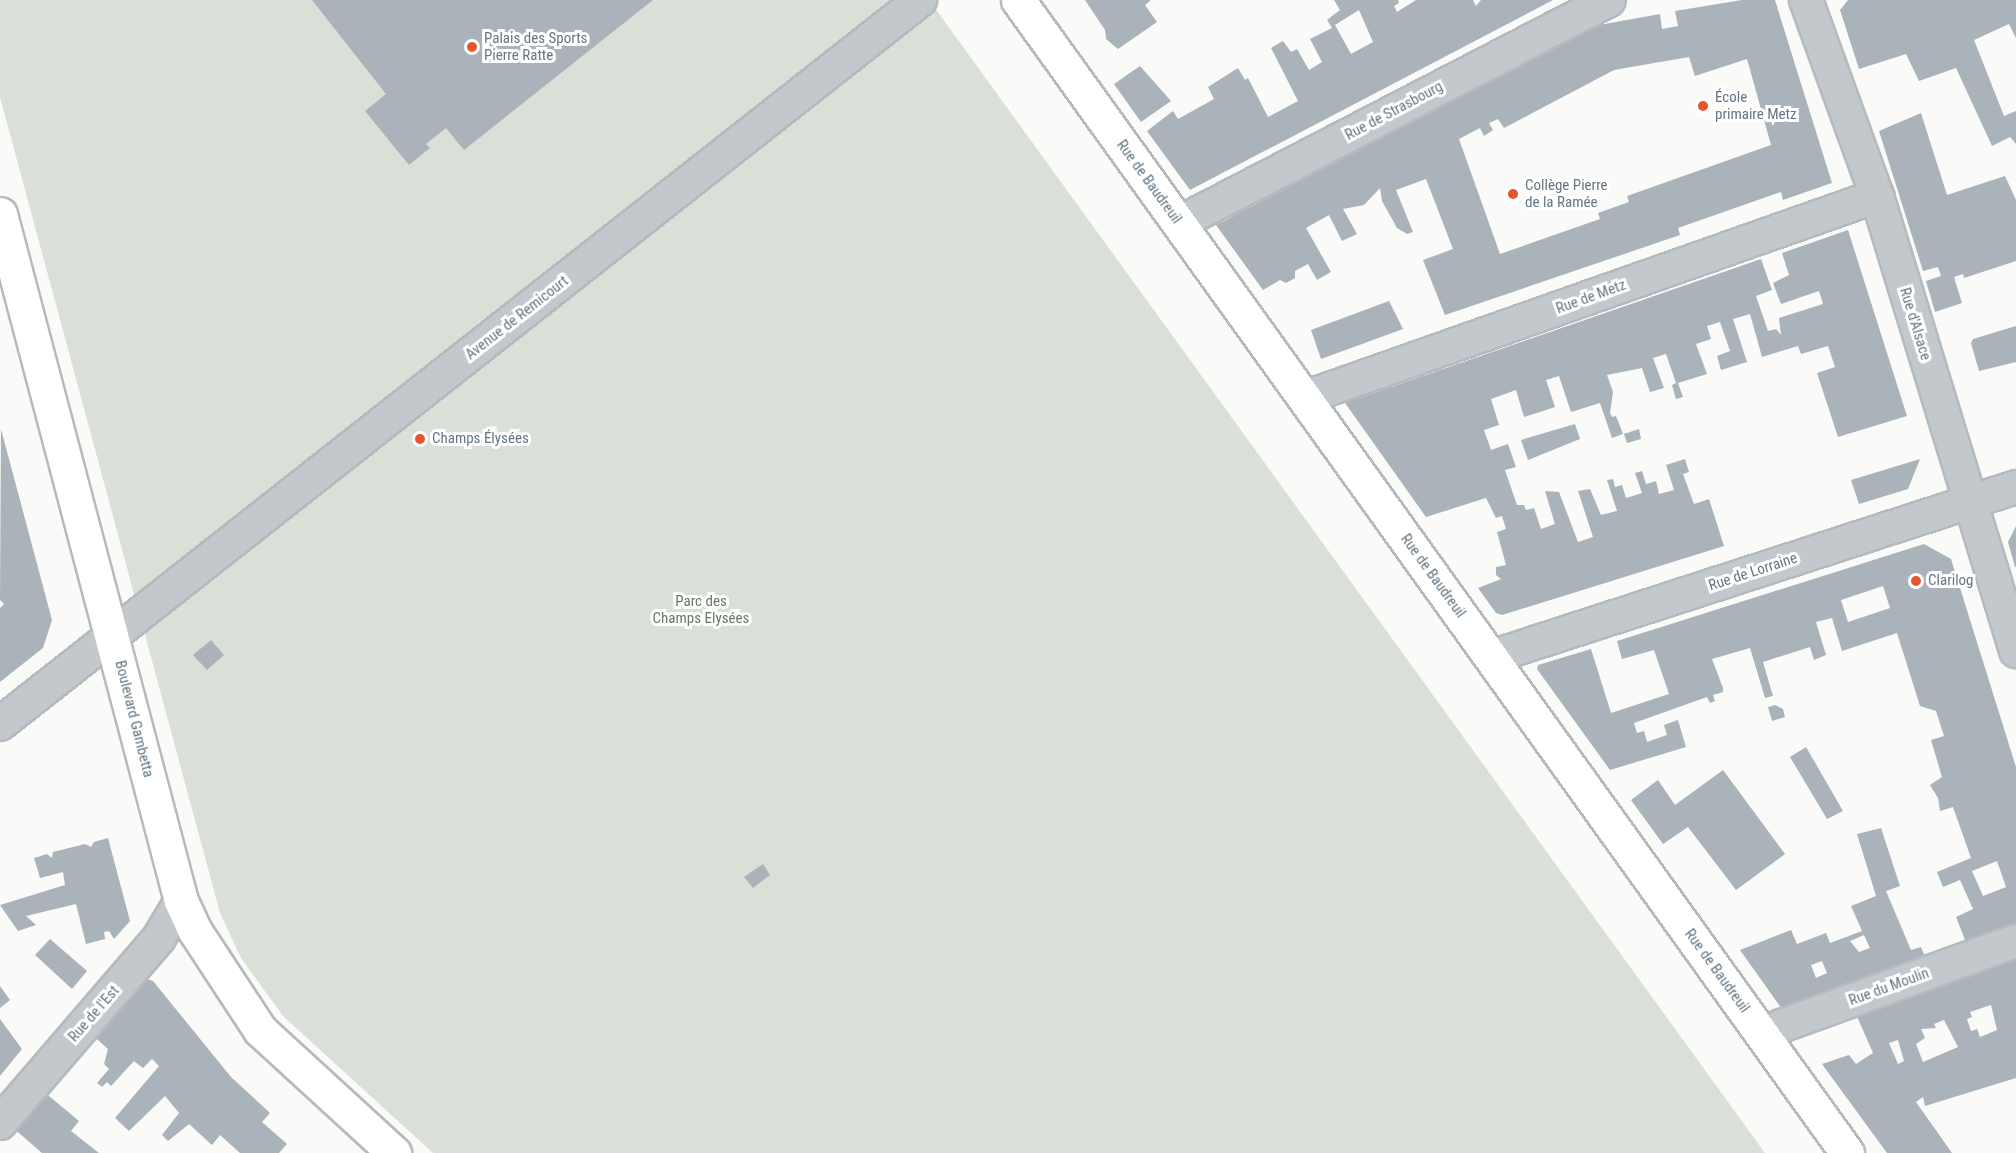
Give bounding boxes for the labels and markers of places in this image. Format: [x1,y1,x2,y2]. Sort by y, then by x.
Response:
place label: Palais des Sports Pierre Ratte [484,29,587,64]
marker: Palais des Sports Pierre Ratte [465,40,479,54]
place label: École primaire Metz [1715,88,1797,123]
marker: École primaire Metz [1696,99,1710,113]
place label: Collège Pierre de la Ramée [1525,176,1608,211]
marker: Collège Pierre de la Ramée [1506,187,1520,201]
place label: Champs Élysées [432,430,529,448]
marker: Champs Élysées [413,432,427,446]
place label: Clarilog [1928,572,1974,590]
marker: Clarilog [1909,574,1923,588]

